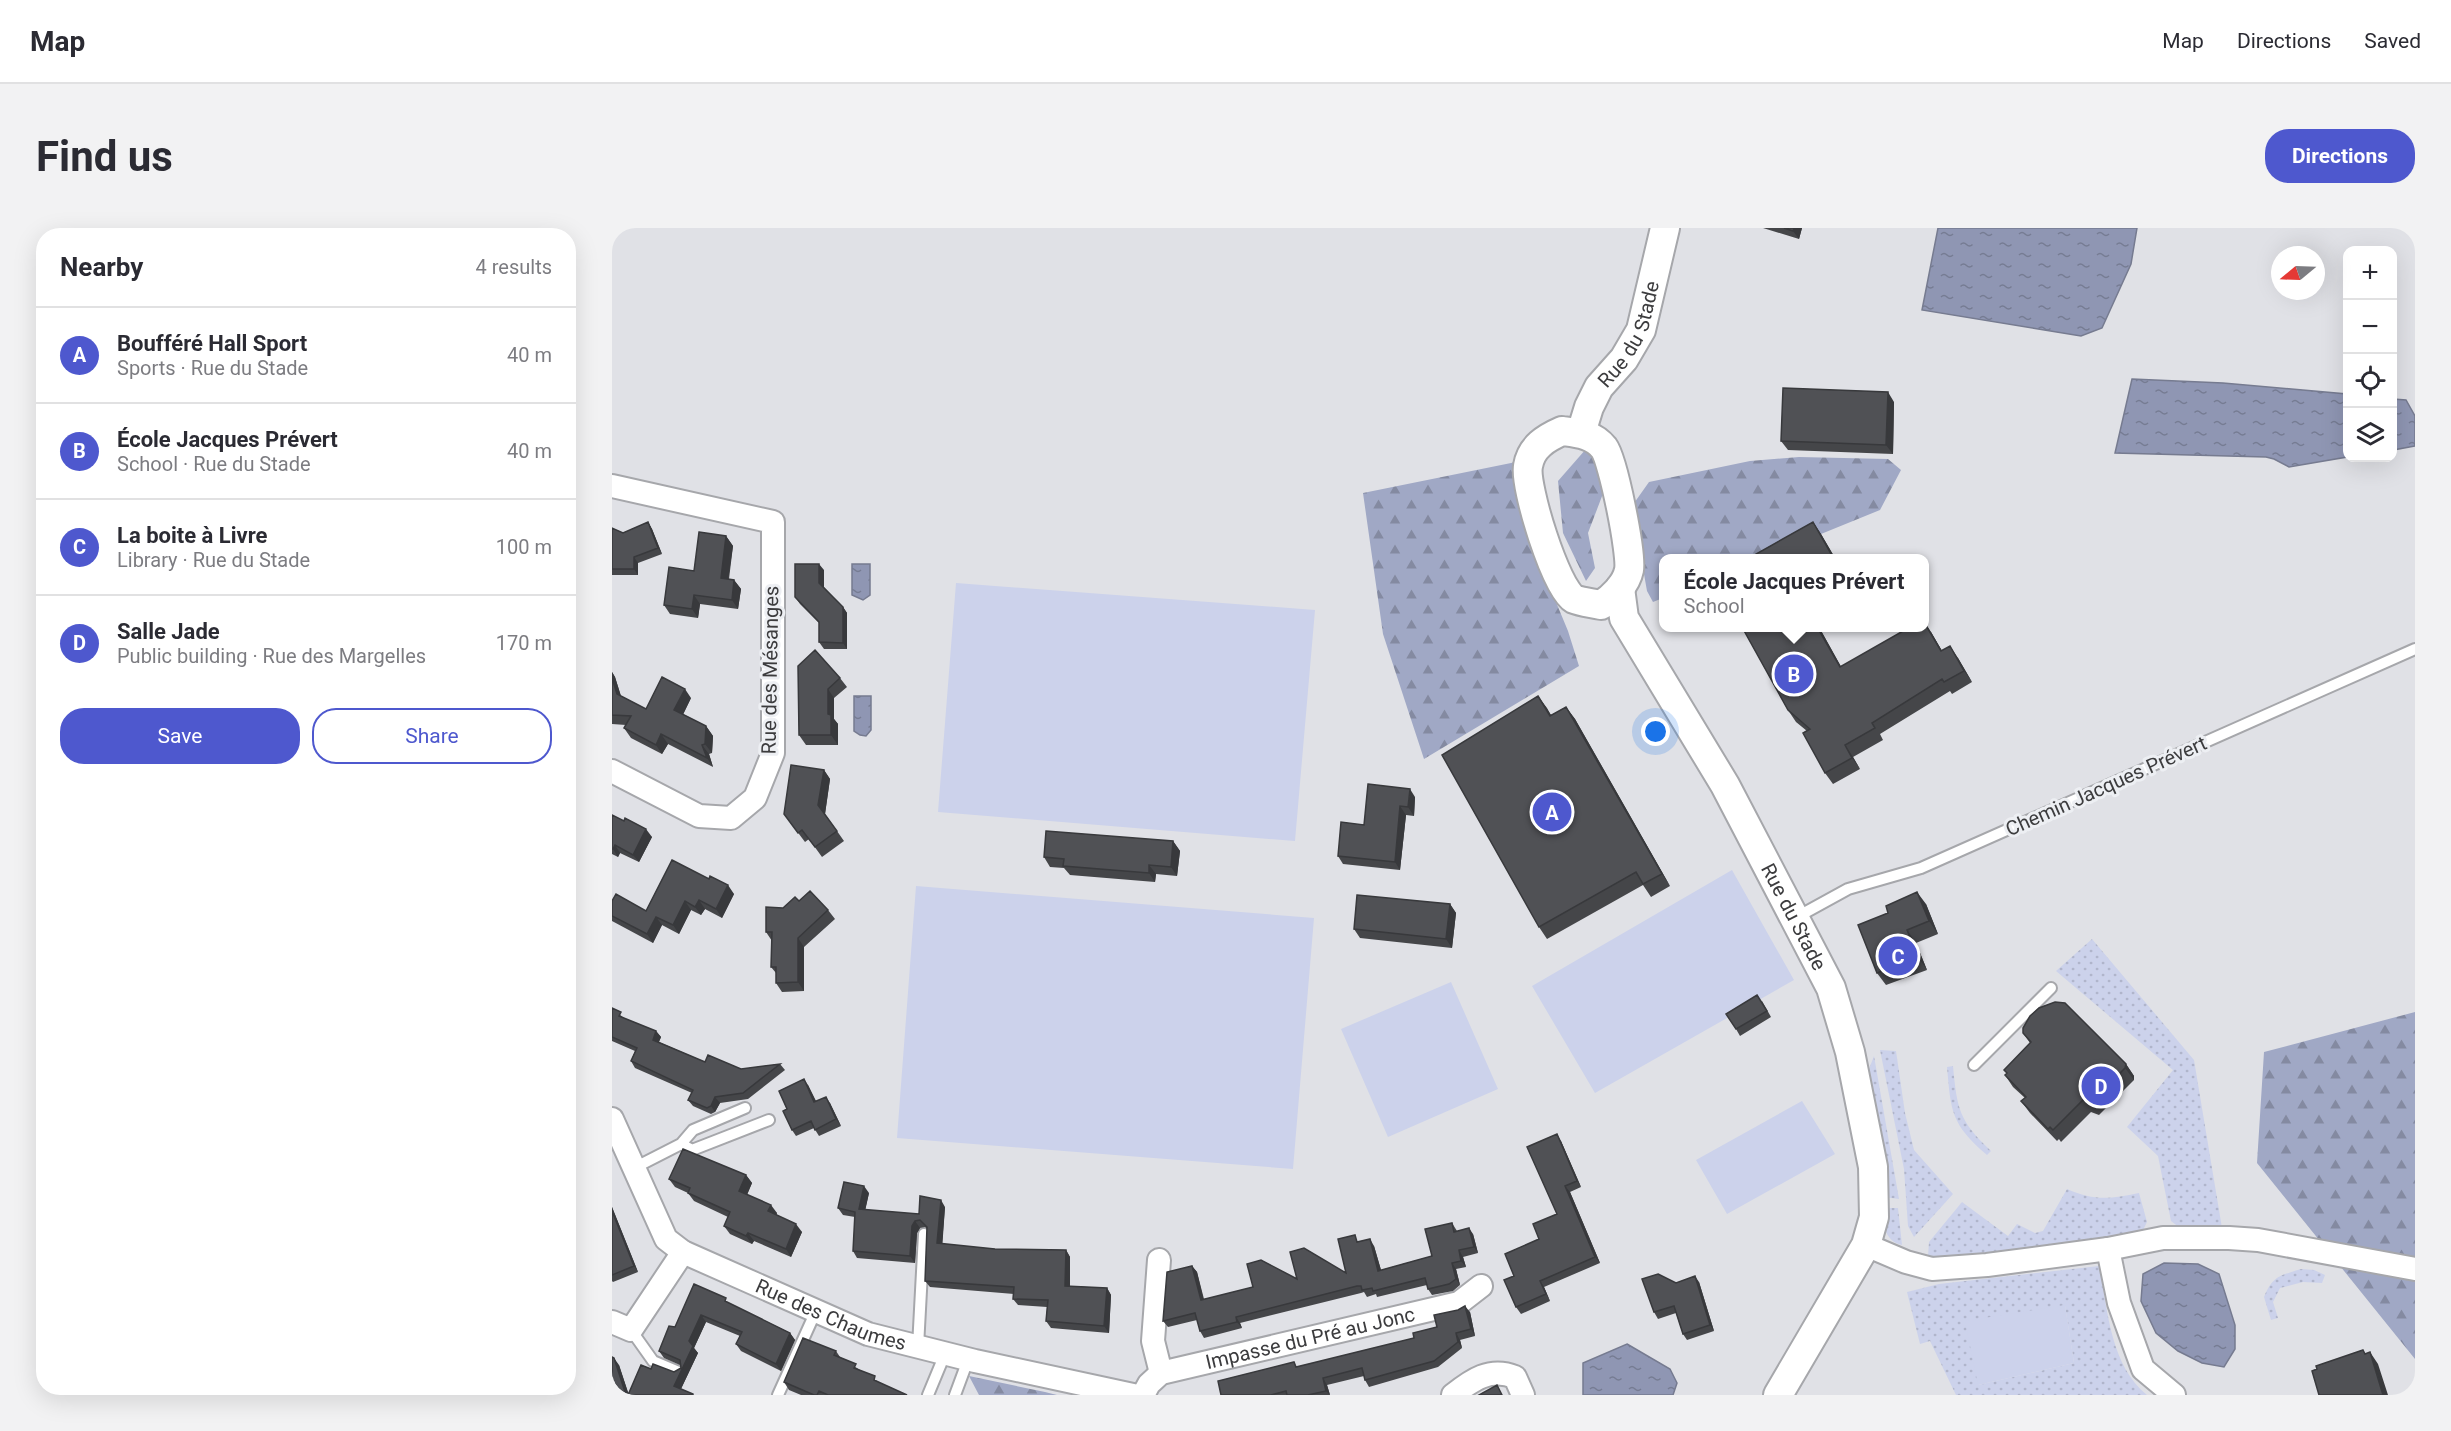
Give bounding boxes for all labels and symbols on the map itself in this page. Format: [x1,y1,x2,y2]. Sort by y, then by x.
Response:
north arrow [2271,246,2325,300]
street label: Rue du Stade [1593,279,1664,392]
street label: Rue des Mésanges [757,586,783,754]
pin: B [1774,652,1814,696]
your location [1641,717,1670,746]
street label: Chemin Jacques Prévert [2002,731,2210,841]
pin: A [1532,790,1572,834]
street label: Rue du Stade [1756,859,1832,974]
pin: C [1878,934,1918,978]
pin: D [2082,1064,2120,1108]
street label: Rue des Chaumes [752,1274,909,1355]
street label: Impasse du Pré au Jonc [1203,1302,1417,1374]

